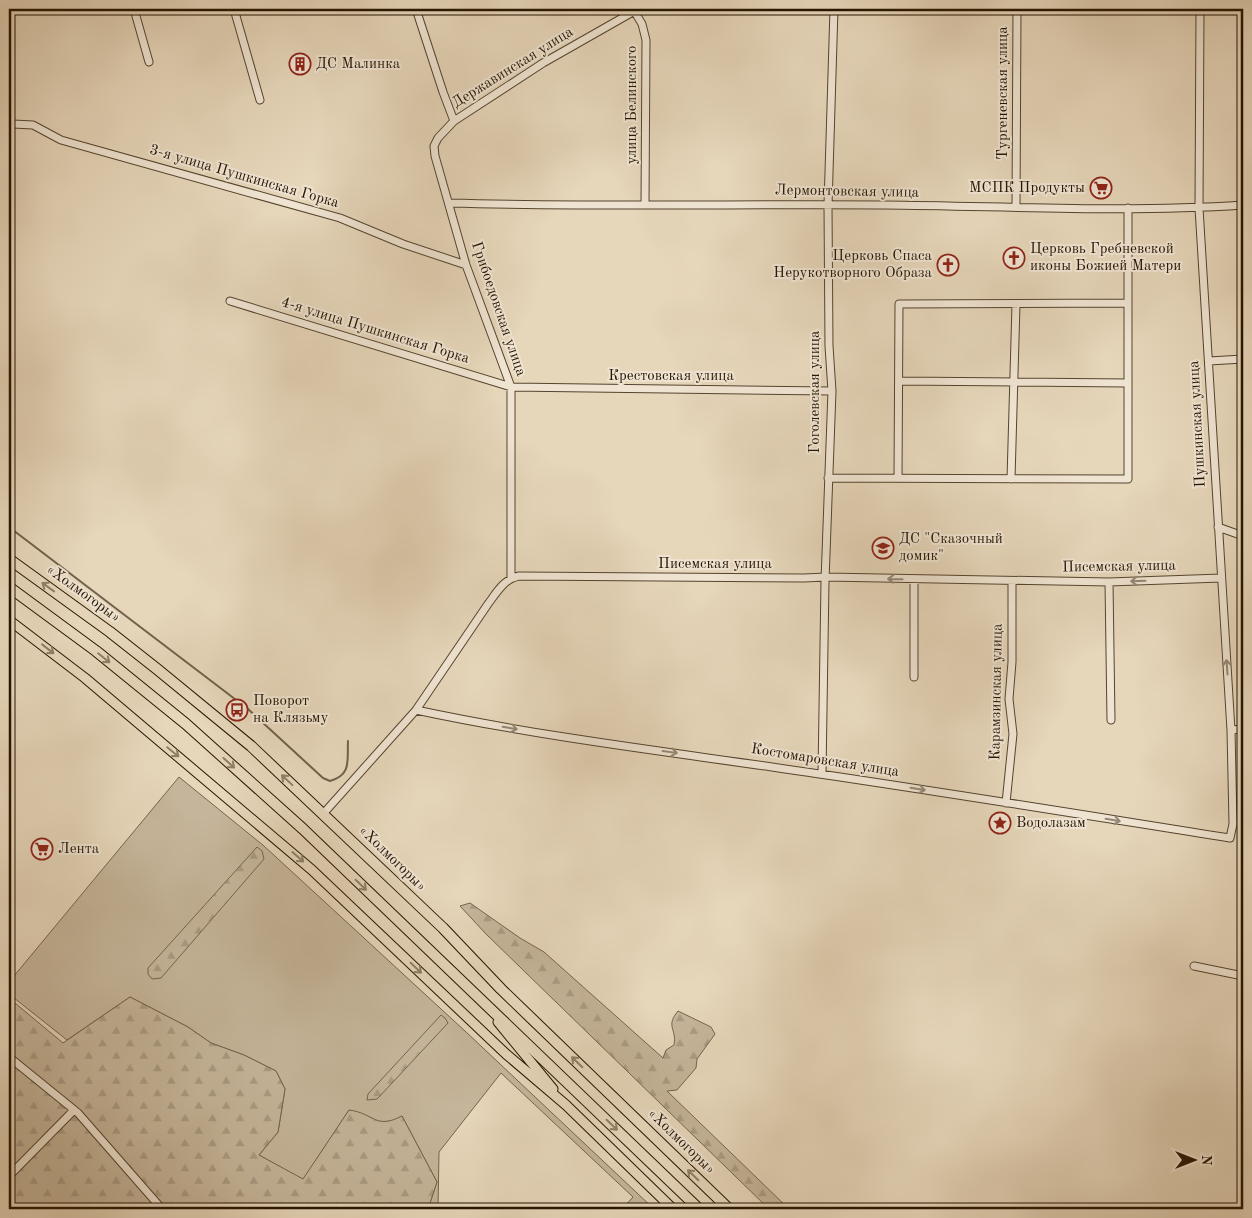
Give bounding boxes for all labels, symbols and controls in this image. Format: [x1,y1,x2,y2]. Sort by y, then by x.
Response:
street label: Державинская улица [450,24,577,111]
street label: Тургеневская улица [996,26,1011,160]
street label: улица Белинского [625,46,640,164]
building icon: ДС Малинка [288,52,312,76]
place label: ДС Малинка [316,57,401,72]
street label: 3-я улица Пушкинская Горка [148,143,341,211]
supermarket icon: МСПК Продукты [1089,176,1113,200]
place label: МСПК Продукты [969,181,1085,196]
street label: Лермонтовская улица [775,183,920,201]
street label: Грибоедовская улица [468,240,528,379]
place label: Церковь Гребневской иконы Божией Матери [1030,242,1181,274]
church icon: Церковь Гребневской иконы Божией Матери [1002,246,1026,270]
place label: Церковь Спаса Нерукотворного Образа [773,249,933,281]
church icon: Церковь Спаса Нерукотворного Образа [936,253,960,277]
street label: 4-я улица Пушкинская Горка [279,295,472,367]
street label: Гоголевская улица [808,330,823,453]
street label: Пушкинская улица [1187,360,1209,488]
street label: Крестовская улица [608,369,734,384]
place label: ДС "Сказочный домик" [899,532,1003,564]
school or university icon: ДС "Сказочный домик" [871,536,895,560]
street label: Писемская улица [658,557,772,572]
street label: Писемская улица [1062,558,1177,575]
street label: «Холмогоры» [43,562,123,626]
one-way arrow [888,574,904,583]
one-way arrow [1130,577,1146,586]
one-way arrow [41,582,55,592]
street label: Карамзинская улица [988,623,1006,761]
one-way arrow [41,644,55,654]
one-way arrow [98,652,111,663]
one-way arrow [1223,659,1232,675]
place label: Поворот на Клязьму [253,694,328,726]
bus stop icon: Поворот на Клязьму [225,698,249,722]
one-way arrow [501,723,517,733]
street label: Костомаровская улица [750,742,901,780]
one-way arrow [167,747,180,758]
one-way arrow [662,748,678,758]
one-way arrow [222,757,235,768]
one-way arrow [282,775,294,787]
one-way arrow [909,784,925,794]
place icon: Водолазам [988,811,1012,835]
one-way arrow [1104,815,1120,825]
place label: Водолазам [1016,816,1086,831]
street label: «Холмогоры» [355,823,429,895]
supermarket icon: Лента [30,837,54,861]
place label: Лента [58,842,100,857]
one-way arrow [291,851,304,863]
one-way arrow [355,878,367,891]
one-way arrow [410,962,422,975]
one-way arrow [570,1056,583,1068]
street label: «Холмогоры» [644,1106,718,1178]
one-way arrow [605,1119,618,1131]
north arrow [1170,1136,1220,1186]
text: N [1199,1155,1213,1166]
one-way arrow [688,1170,700,1182]

